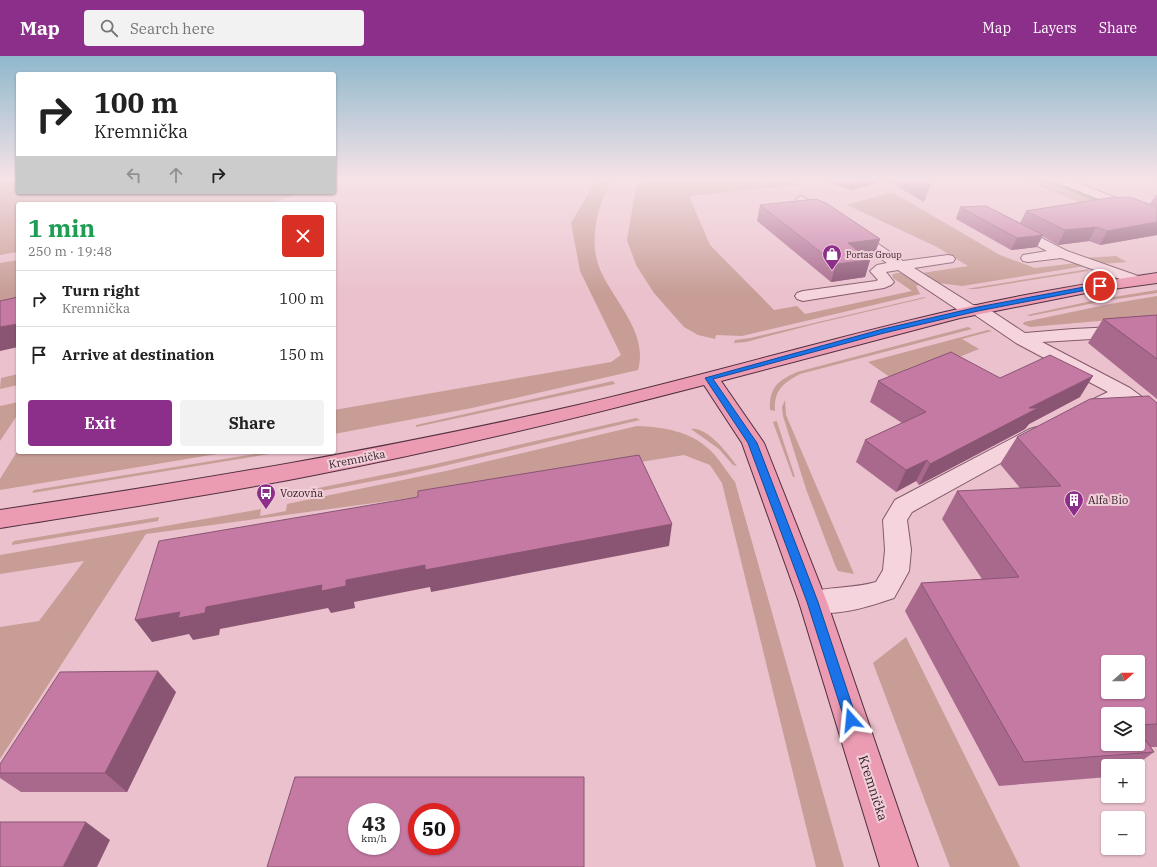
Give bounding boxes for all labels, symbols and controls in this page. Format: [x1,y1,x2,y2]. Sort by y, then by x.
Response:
search box [84,10,364,46]
text: Map [20,16,60,40]
icon: search [98,17,120,39]
text: Search here [130,19,214,38]
text: Map [983,19,1011,37]
text: Layers [1033,19,1077,37]
text: Share [1099,19,1137,37]
text: 100 m [94,84,178,121]
icon: right [28,88,80,140]
text: Kremnička [94,120,188,143]
icon: left [123,164,145,186]
icon: ahead [165,164,187,186]
icon: right [207,164,229,186]
text: 1 min [28,212,95,244]
button: close [282,215,324,257]
text: 250 m · 19:48 [28,243,112,260]
shop icon: Portas Group [821,243,843,271]
place label: Portas Group [846,249,902,260]
pin [1083,269,1117,303]
icon: arrive [1089,275,1111,297]
text: Turn right [62,281,140,300]
icon: right [28,288,50,310]
text: 100 m [279,289,324,308]
text: Kremnička [62,300,130,317]
icon: arrive [28,344,50,366]
text: Arrive at destination [62,345,214,364]
text: 150 m [279,345,324,364]
button: Exit [28,400,172,446]
button: Share [180,400,324,446]
street label: Kremnička [327,447,387,471]
bus stop icon: Vozovňa [255,482,277,510]
place label: Vozovňa [280,486,323,500]
building icon: Alfa Bio [1063,489,1085,517]
place label: Alfa Bio [1088,493,1128,507]
north arrow [1101,655,1145,699]
map controls [1101,655,1145,855]
position arrow [830,699,872,741]
button: layers [1101,707,1145,751]
street label: Kremnička [854,753,892,823]
button: + [1101,759,1145,803]
speed limit sign: 50 [408,803,460,855]
text: 43 [362,810,386,837]
button: − [1101,811,1145,855]
text: km/h [361,832,387,845]

